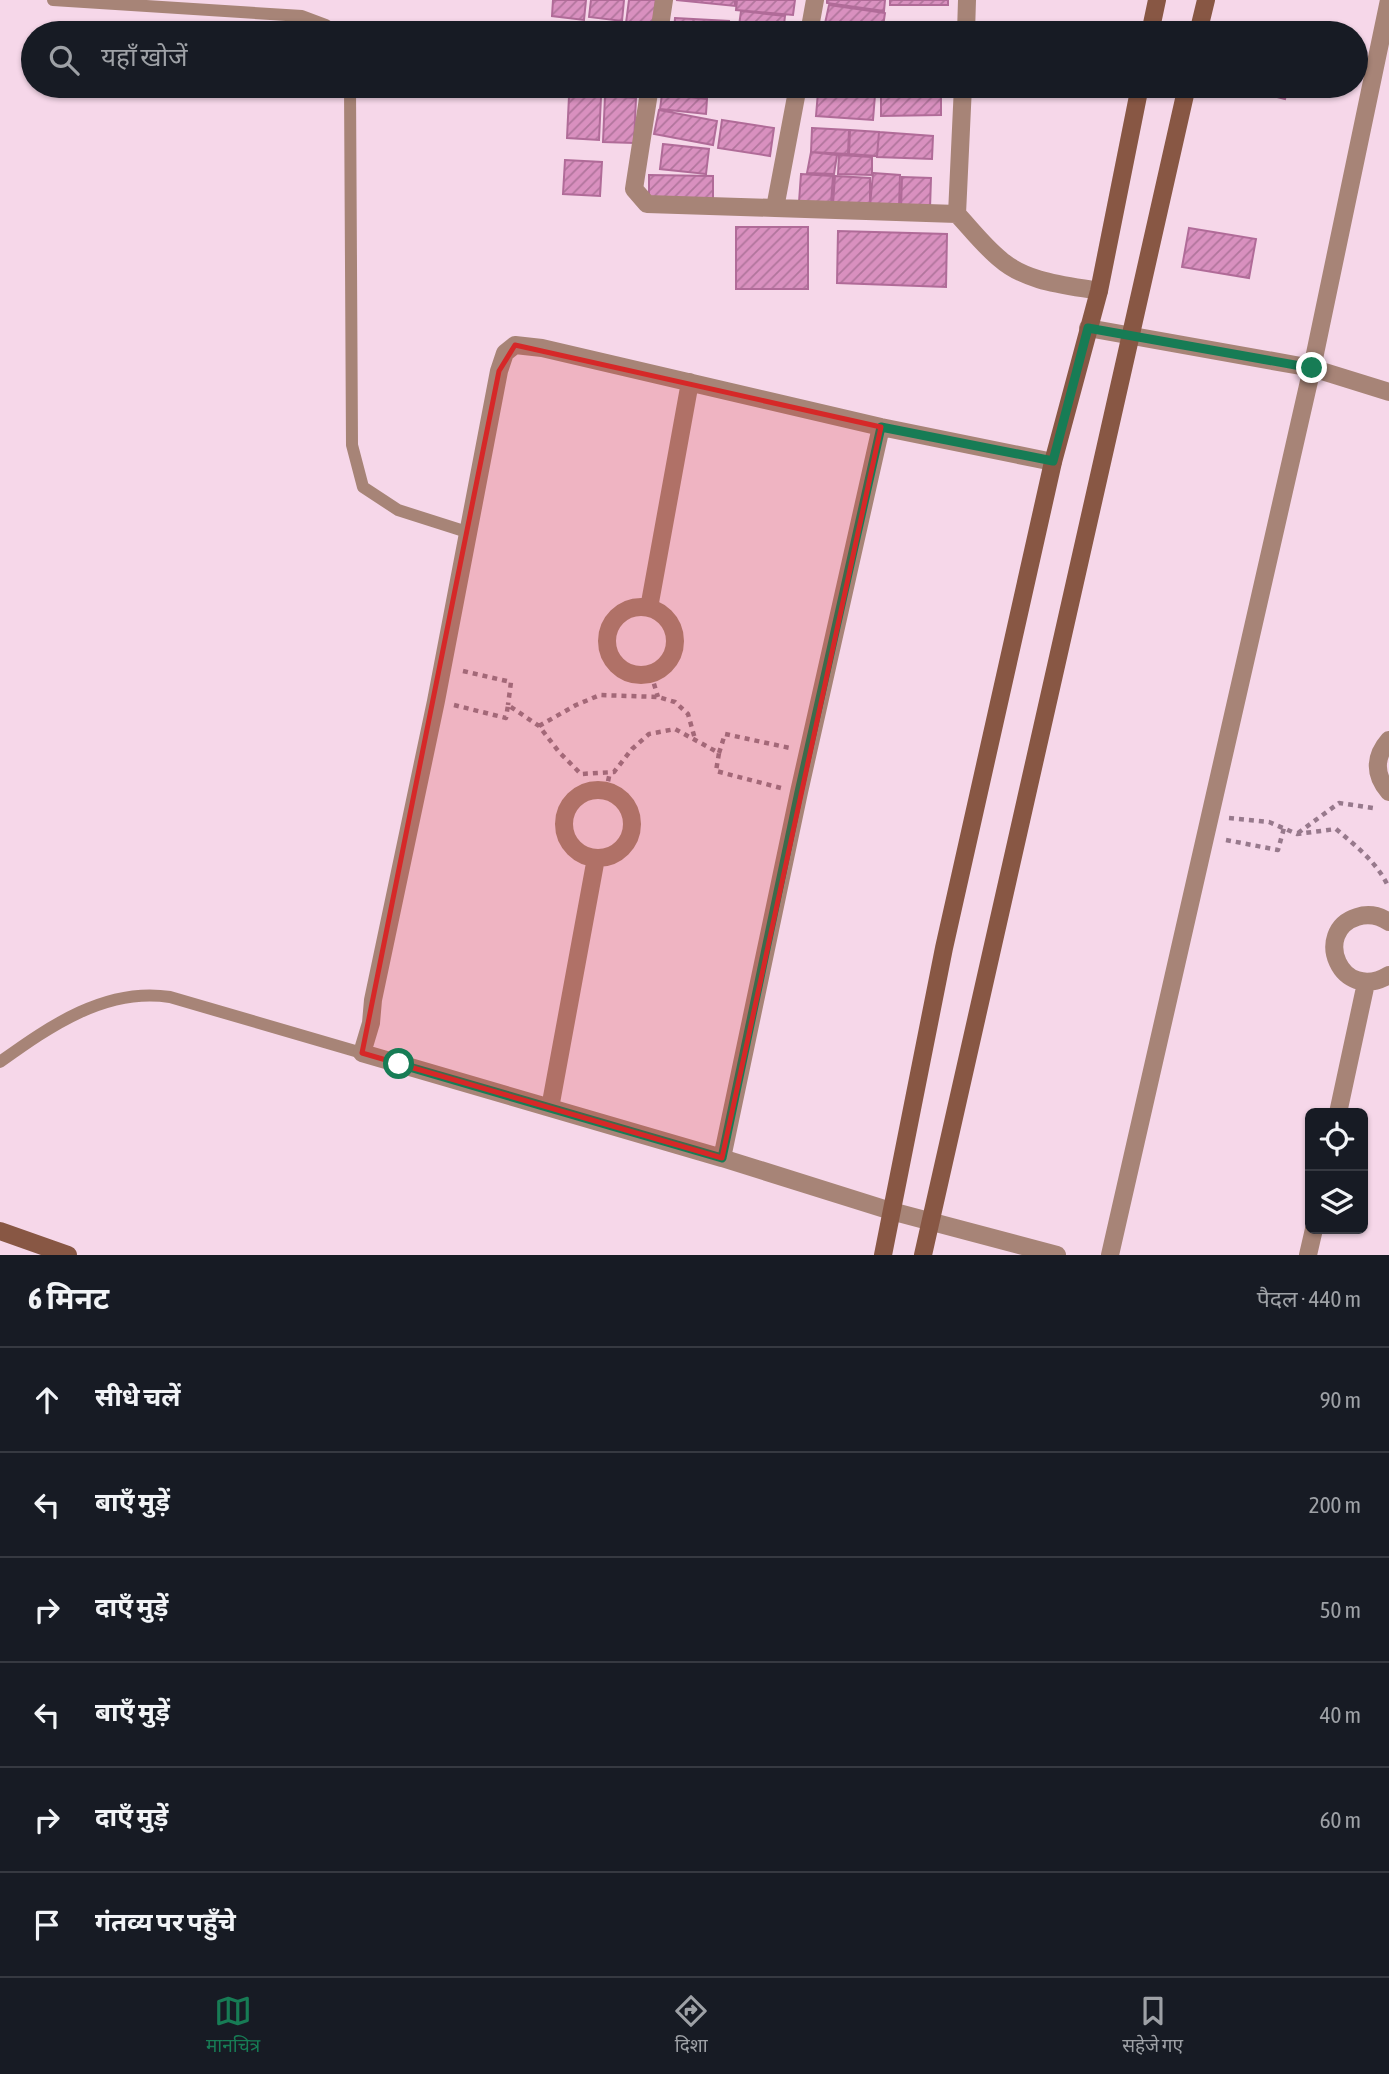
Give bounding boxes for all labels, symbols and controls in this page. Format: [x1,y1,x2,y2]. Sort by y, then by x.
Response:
search box [21,21,1368,98]
icon: search [45,41,83,79]
text: यहाँ खोजें [101,42,187,72]
route end [1296,352,1327,383]
route start [383,1048,414,1079]
map controls [1305,1108,1368,1234]
button: locate [1305,1108,1368,1171]
button: layers [1305,1171,1368,1234]
text: 6 मिनट [28,1281,109,1315]
text: पैदल · 440 m [1257,1286,1361,1312]
icon: ahead [28,1381,66,1419]
text: सीधे चलें [95,1382,181,1412]
text: 90 m [1320,1387,1361,1413]
icon: left [28,1486,66,1524]
text: बाएँ मुड़ें [95,1487,170,1517]
text: 200 m [1309,1492,1361,1518]
icon: right [28,1591,66,1629]
text: दाएँ मुड़ें [95,1592,168,1622]
text: 50 m [1320,1597,1361,1623]
icon: left [28,1696,66,1734]
text: बाएँ मुड़ें [95,1697,170,1727]
text: 40 m [1320,1702,1361,1728]
icon: right [28,1801,66,1839]
text: दाएँ मुड़ें [95,1802,168,1832]
text: 60 m [1320,1807,1361,1833]
icon: arrive [28,1906,66,1944]
text: गंतव्य पर पहुँचे [95,1907,236,1937]
tab: मानचित्र [206,1992,260,2060]
tab: दिशा [672,1992,710,2060]
tab: सहेजे गए [1122,1992,1183,2060]

